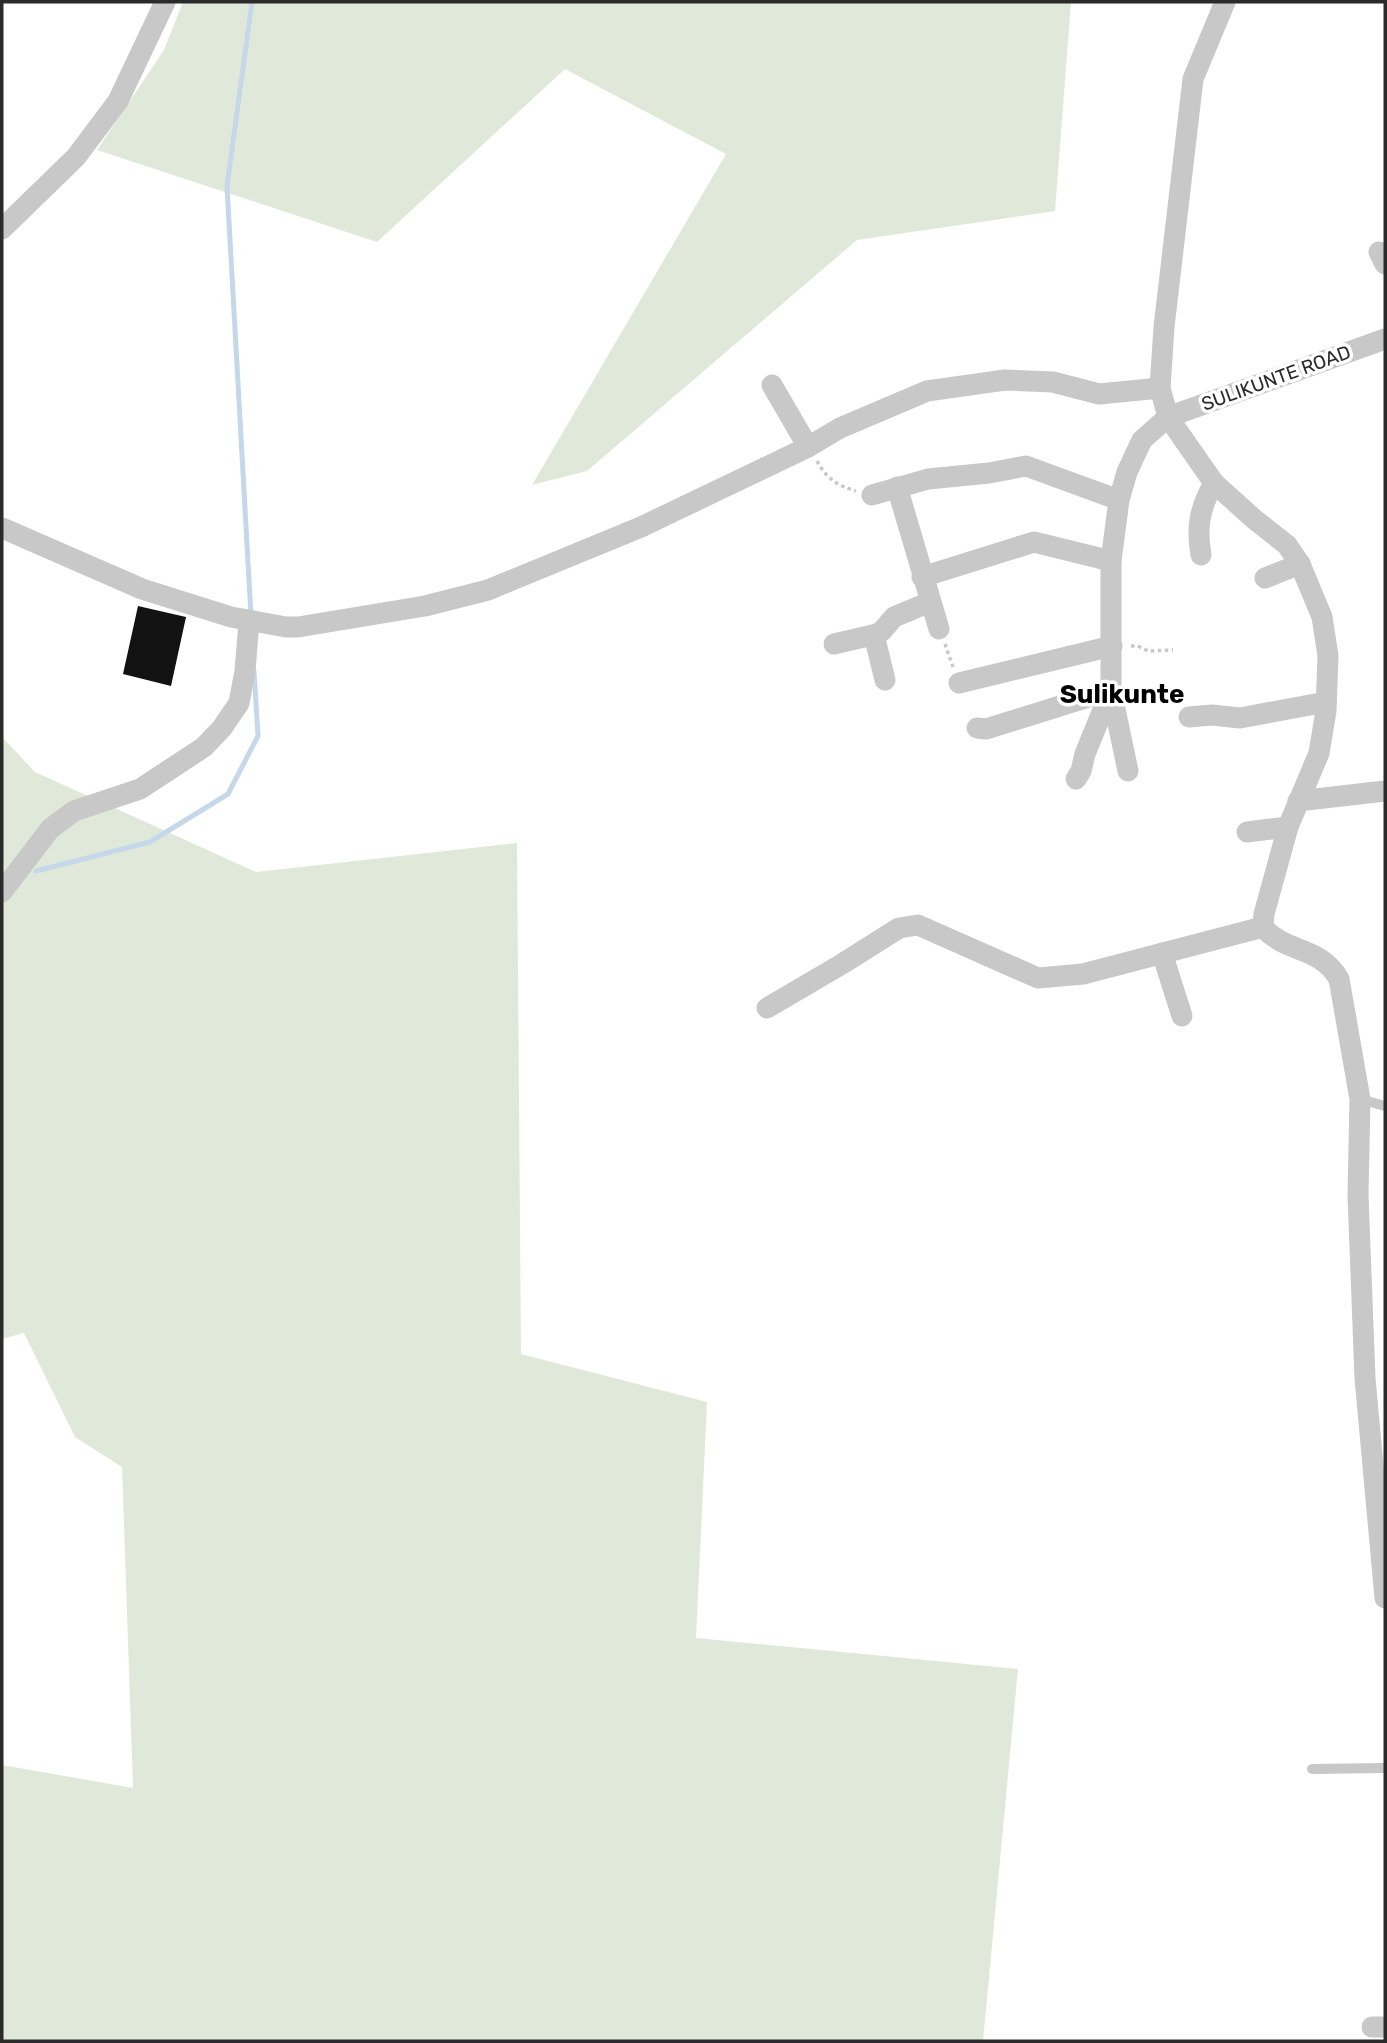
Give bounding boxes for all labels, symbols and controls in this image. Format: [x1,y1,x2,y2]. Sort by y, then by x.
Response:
street label: SULIKUNTE ROAD [1198,340,1354,416]
district label: Sulikunte [1060,679,1184,710]

